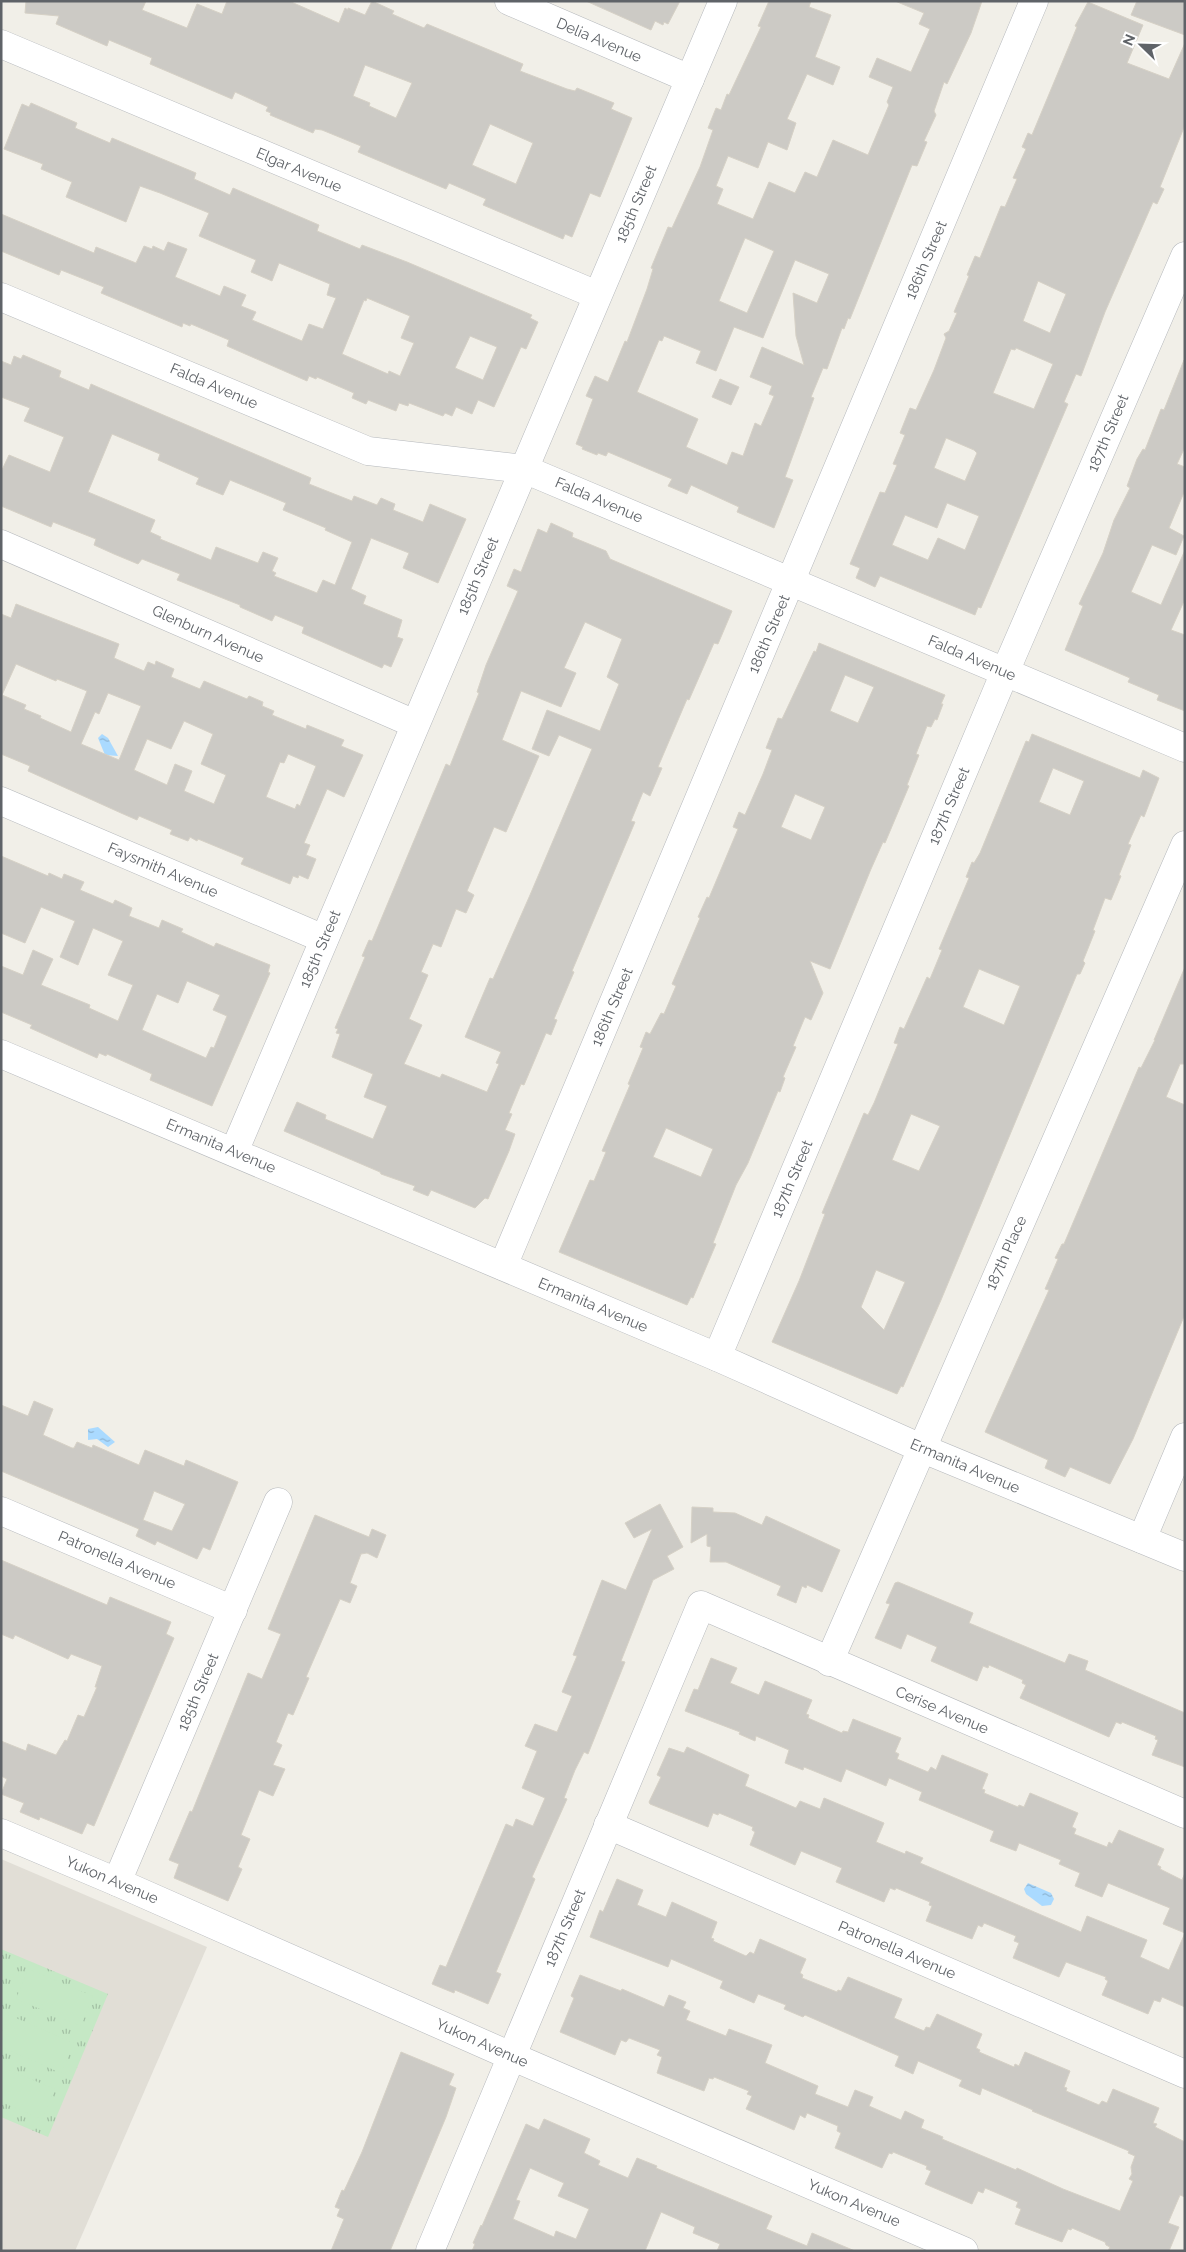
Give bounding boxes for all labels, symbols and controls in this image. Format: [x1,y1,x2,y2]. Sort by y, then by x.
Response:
street label: Delia Avenue [554,14,645,66]
north arrow [1116,20,1166,70]
text: N [1120,32,1138,48]
street label: Elgar Avenue [253,144,345,196]
street label: 185th Street [612,162,660,246]
street label: 186th Street [901,218,951,302]
street label: Falda Avenue [167,359,261,413]
street label: 187th Street [1084,391,1132,475]
street label: Falda Avenue [552,473,646,527]
street label: 185th Street [454,534,502,618]
street label: 186th Street [744,592,794,676]
street label: Glenburn Avenue [149,601,267,667]
street label: Falda Avenue [925,631,1019,685]
street label: 187th Street [925,764,973,848]
street label: Faysmith Avenue [105,839,221,901]
street label: 185th Street [296,907,344,991]
street label: 186th Street [587,965,637,1049]
street label: Ermanita Avenue [163,1115,279,1177]
street label: 187th Street [768,1137,816,1221]
street label: 187th Place [982,1213,1030,1293]
street label: Ermanita Avenue [535,1274,651,1336]
street label: Ermanita Avenue [907,1435,1023,1497]
street label: Patronella Avenue [55,1527,179,1593]
street label: 185th Street [174,1650,222,1734]
street label: Cerise Avenue [893,1682,992,1738]
street label: Yukon Avenue [63,1852,161,1908]
street label: 187th Street [541,1886,589,1970]
street label: Patronella Avenue [835,1917,959,1983]
street label: Yukon Avenue [433,2015,531,2071]
street label: Yukon Avenue [805,2175,903,2231]

